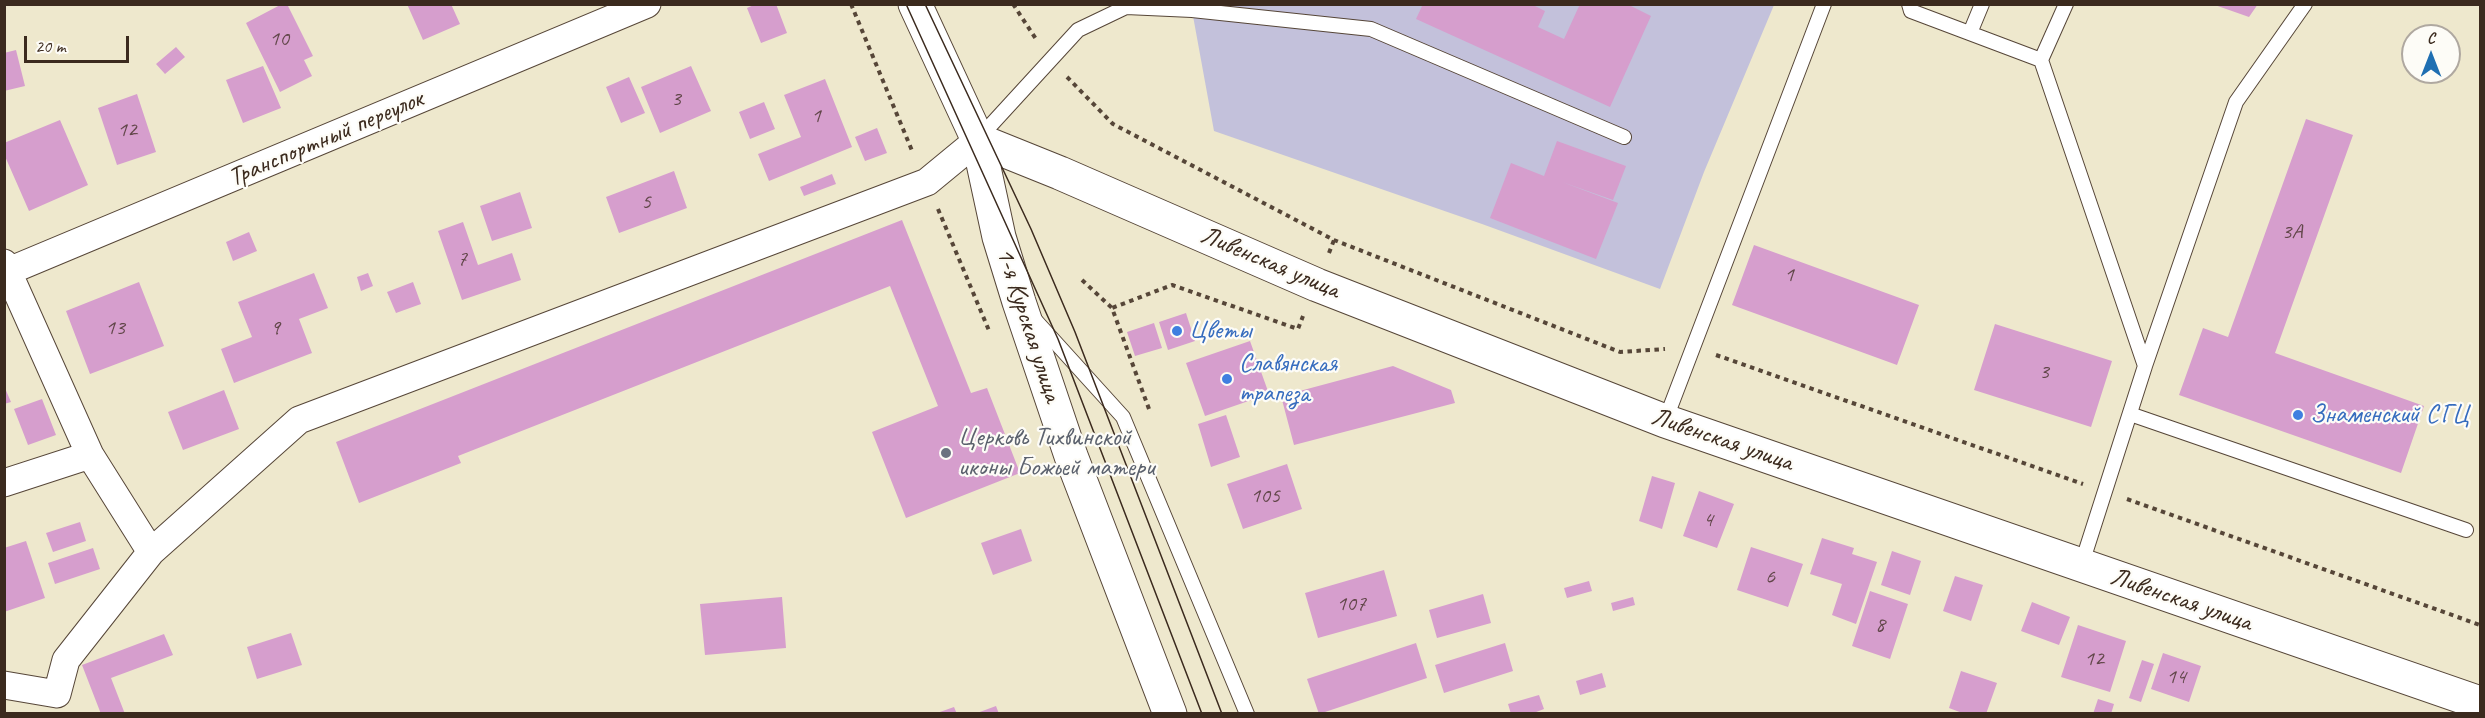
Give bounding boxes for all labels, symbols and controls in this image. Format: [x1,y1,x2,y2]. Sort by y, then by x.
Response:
scale bar [27,24,132,62]
north arrow [2401,24,2461,84]
house number: 10 [269,26,289,52]
text: С [2427,28,2435,48]
text: 20 m [35,35,66,57]
street label: Транспортный переулок [224,84,428,194]
house number: 3 [671,86,681,112]
house number: 1 [811,103,821,129]
house number: 12 [117,117,137,143]
house number: 5 [641,189,651,215]
house number: 3А [2282,219,2302,245]
street label: Ливенская улица [1196,220,1344,306]
street label: 1-я Курская улица [988,244,1068,406]
house number: 7 [457,246,467,272]
house number: 1 [1784,262,1794,288]
house number: 13 [105,315,125,341]
house number: 9 [270,315,280,341]
place label: Цветы [1189,315,1252,347]
marker: Цветы [1170,324,1184,338]
place label: Славянская трапеза [1239,348,1337,410]
house number: 3 [2039,359,2049,385]
marker: Славянская трапеза [1220,372,1234,386]
place label: Знаменский СГЦ [2310,399,2469,431]
street label: Ливенская улица [1647,401,1797,479]
marker: Знаменский СГЦ [2291,408,2305,422]
place label: Церковь Тихвинской иконы Божьей матери [958,422,1154,484]
marker: Церковь Тихвинской иконы Божьей матери [939,446,953,460]
house number: 105 [1250,483,1280,509]
house number: 4 [1703,507,1713,533]
street label: Ливенская улица [2106,561,2256,639]
house number: 6 [1765,564,1775,590]
house number: 107 [1336,591,1366,617]
house number: 8 [1875,612,1885,638]
house number: 12 [2084,646,2104,672]
house number: 14 [2166,664,2186,690]

